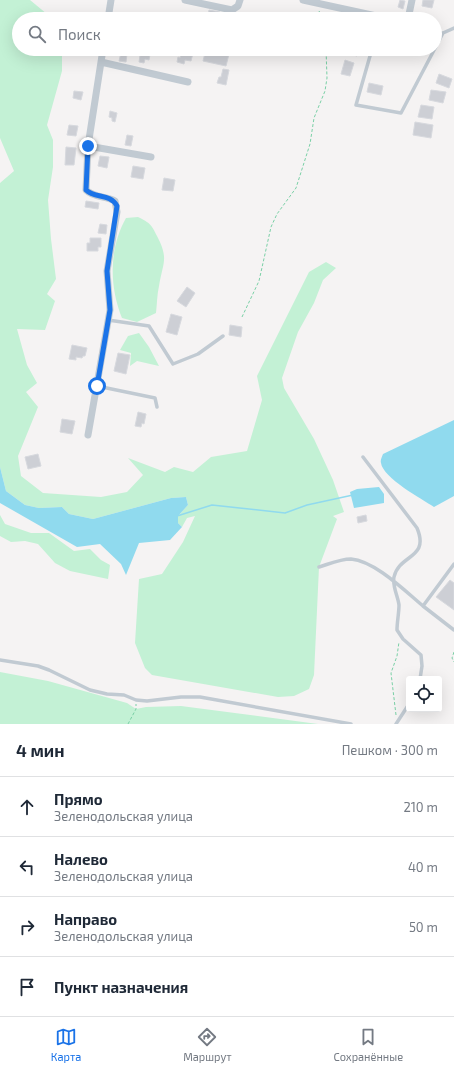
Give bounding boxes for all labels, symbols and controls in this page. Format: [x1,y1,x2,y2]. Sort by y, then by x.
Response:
search box [12,12,442,56]
icon: search [26,23,48,45]
text: Поиск [58,25,101,43]
route end [79,137,97,155]
route start [88,377,106,395]
map controls [406,676,442,712]
button: locate [406,676,442,712]
text: 4 мин [16,740,65,760]
text: Пешком · 300 m [342,742,438,758]
text: Прямо [54,790,103,808]
icon: ahead [16,796,38,818]
text: 210 m [403,799,438,815]
text: Зеленодольская улица [54,808,193,824]
text: Налево [54,850,108,868]
icon: left [16,856,38,878]
text: 40 m [408,859,438,875]
text: Зеленодольская улица [54,868,193,884]
text: Направо [54,910,117,928]
icon: right [16,916,38,938]
text: 50 m [409,919,438,935]
text: Зеленодольская улица [54,928,193,944]
icon: arrive [16,976,38,998]
text: Пункт назначения [54,978,188,996]
tab: Карта [51,1026,81,1063]
tab: Маршрут [183,1026,232,1063]
tab: Сохранённые [333,1026,403,1063]

